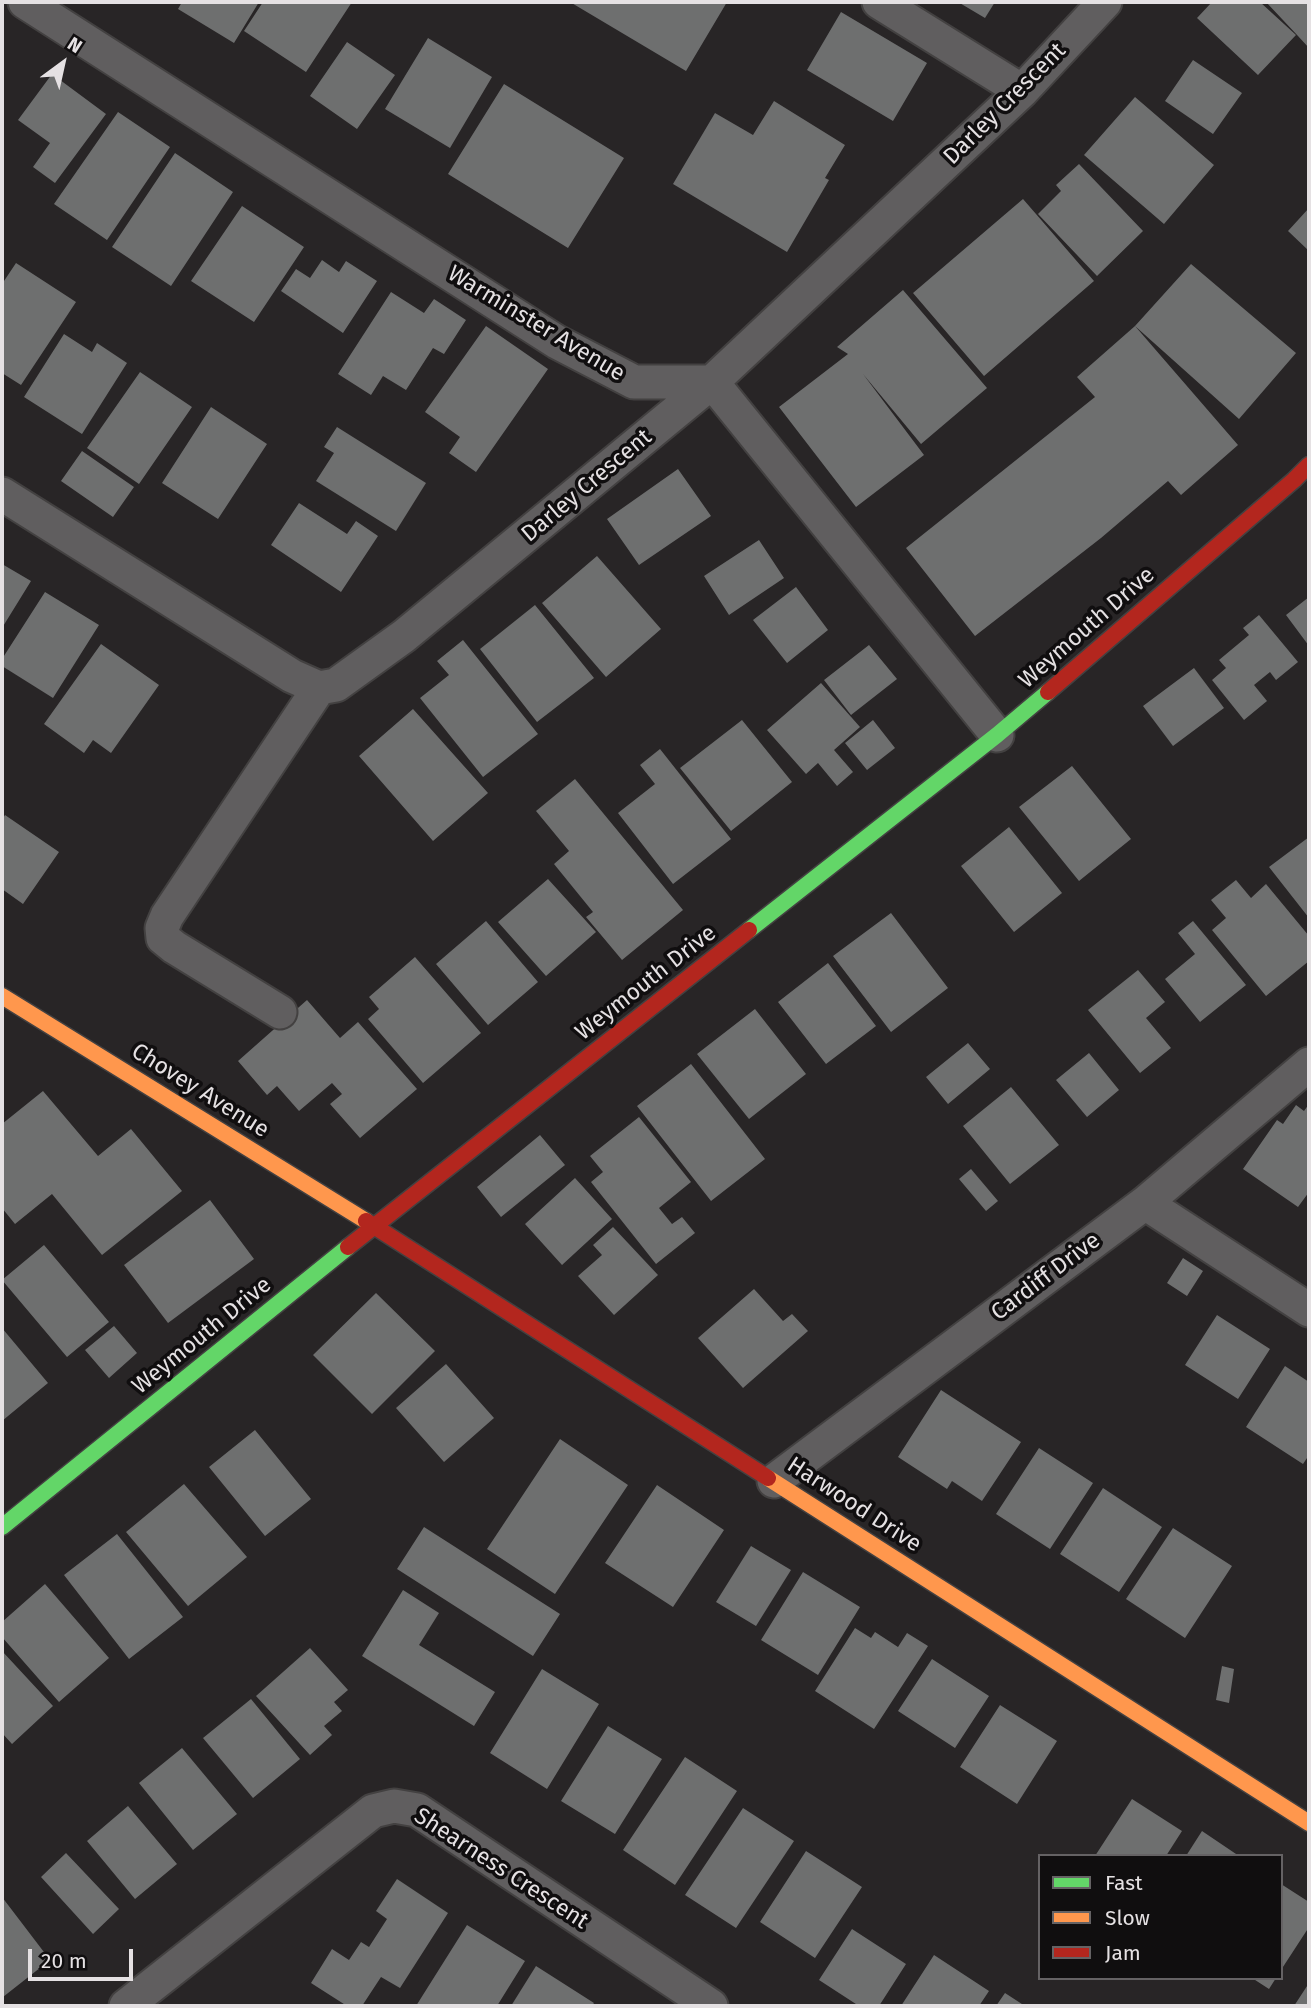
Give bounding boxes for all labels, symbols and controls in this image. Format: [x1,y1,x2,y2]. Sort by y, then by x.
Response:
north arrow [28,28,98,98]
text: N [63,32,86,58]
street label: Darley Crescent [938,37,1072,171]
street label: Warminster Avenue [442,260,630,388]
street label: Darley Crescent [516,424,658,548]
street label: Weymouth Drive [1013,562,1161,694]
street label: Weymouth Drive [570,920,722,1046]
street label: Chovey Avenue [126,1038,274,1144]
street label: Cardiff Drive [986,1227,1106,1327]
street label: Weymouth Drive [127,1272,277,1400]
street label: Harwood Drive [782,1451,926,1559]
street label: Shearness Crescent [409,1802,593,1936]
legend [1038,1854,1283,1980]
text: Fast [1105,1870,1143,1896]
text: Slow [1105,1905,1150,1931]
scale bar [32,1934,136,1978]
text: Jam [1105,1940,1141,1966]
text: 20 m [41,1948,87,1974]

